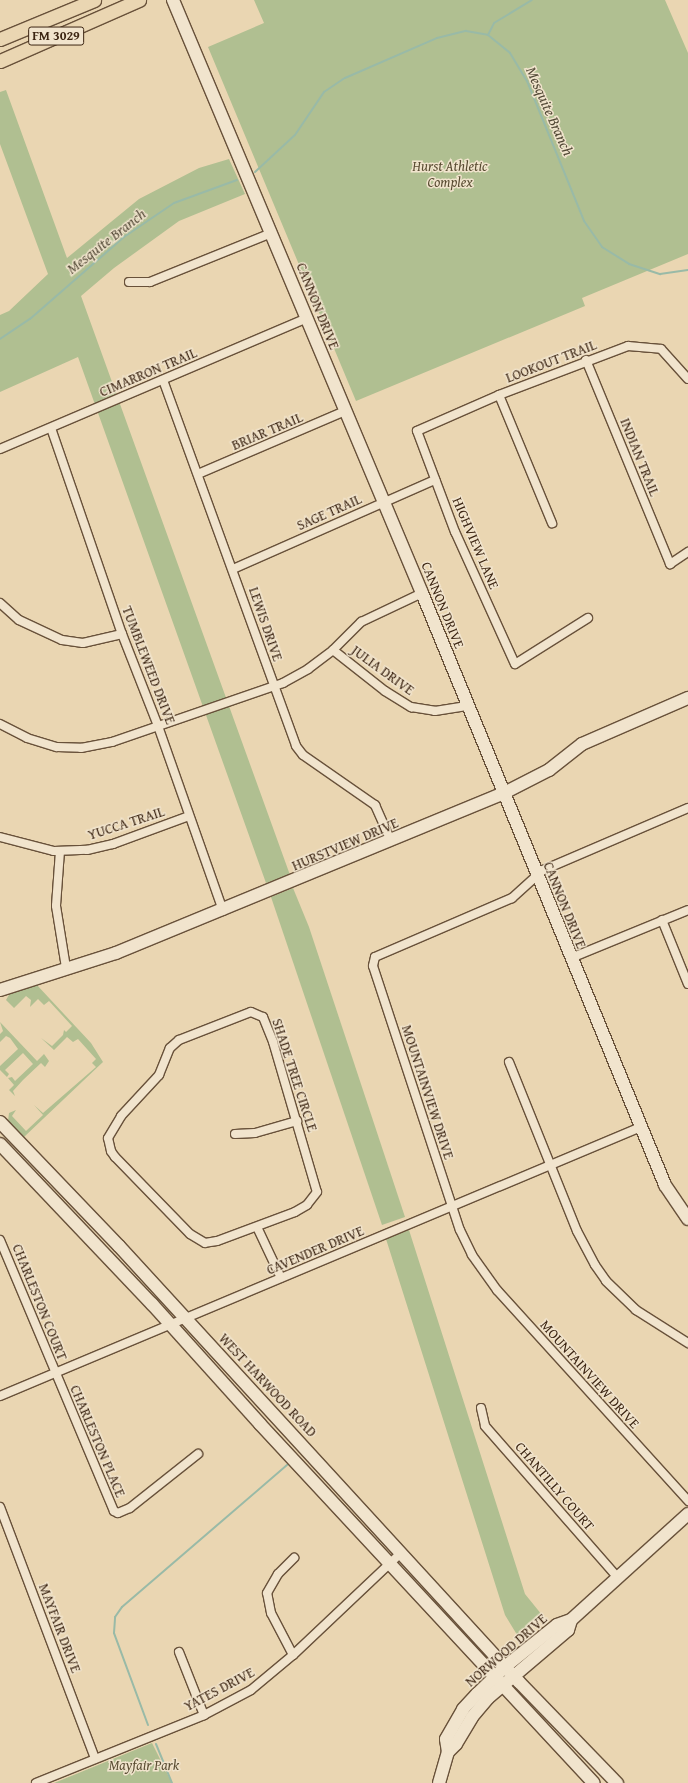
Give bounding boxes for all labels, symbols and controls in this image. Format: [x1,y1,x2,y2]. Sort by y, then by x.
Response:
road number: FM 3029 [28,25,84,47]
water label: Mesquite Branch [522,64,578,158]
park label: Hurst Athletic Complex [412,158,488,190]
water label: Mesquite Branch [63,205,149,277]
street label: CANNON DRIVE [293,260,343,352]
street label: LOOKOUT TRAIL [503,336,599,386]
street label: CIMARRON TRAIL [97,344,199,400]
street label: BRIAR TRAIL [229,409,305,453]
street label: INDIAN TRAIL [617,416,663,498]
street label: SAGE TRAIL [294,490,364,534]
street label: HIGHVIEW LANE [449,495,503,591]
street label: CANNON DRIVE [418,559,468,651]
street label: LEWIS DRIVE [245,585,287,663]
street label: TUMBLEWEED DRIVE [119,604,179,726]
street label: JULIA DRIVE [348,642,418,698]
street label: YUCCA TRAIL [86,803,166,843]
street label: HURSTVIEW DRIVE [289,814,401,874]
street label: CANNON DRIVE [540,859,590,951]
street label: SHADE TREE CIRCLE [269,1016,321,1134]
street label: MOUNTAINVIEW DRIVE [398,1023,458,1161]
street label: CAVENDER DRIVE [264,1222,366,1278]
street label: CHARLESTON COURT [9,1241,71,1363]
street label: MOUNTAINVIEW DRIVE [537,1316,643,1432]
street label: WEST HARWOOD ROAD [216,1330,320,1440]
street label: CHARLESTON PLACE [67,1382,129,1500]
street label: CHANTILLY COURT [512,1438,598,1534]
street label: MAYFAIR DRIVE [35,1581,85,1675]
street label: NORWOOD DRIVE [462,1610,550,1690]
street label: YATES DRIVE [181,1663,257,1715]
park label: Mayfair Park [109,1757,179,1773]

